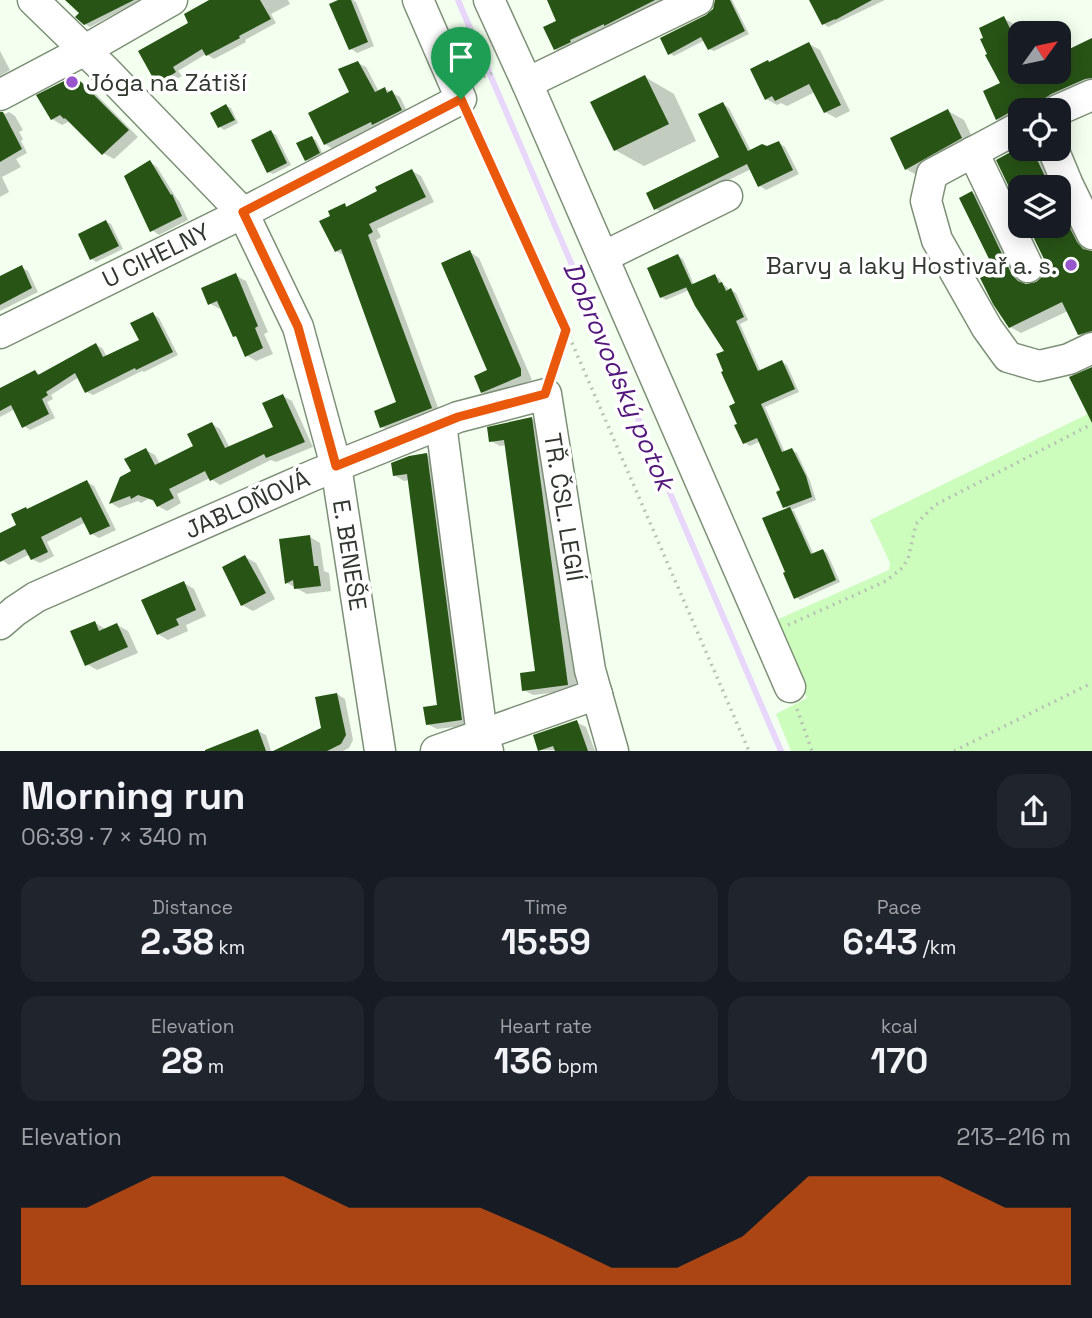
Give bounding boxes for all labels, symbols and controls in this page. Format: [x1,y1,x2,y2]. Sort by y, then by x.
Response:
north arrow [1008,21,1071,84]
map controls [1008,21,1071,238]
pin [431,27,491,99]
icon: arrive [442,38,480,76]
place label: Jóga na Zátiší [86,67,247,98]
marker: Jóga na Zátiší [64,74,80,90]
button: locate [1008,98,1071,161]
button: layers [1008,175,1071,238]
street label: U CIHELNY [97,215,215,294]
place label: Barvy a laky Hostivař a. s. [766,250,1057,281]
water label: Dobrovodský potok [555,256,684,498]
marker: Barvy a laky Hostivař a. s. [1063,257,1079,273]
street label: TŘ. ČSL. LEGIÍ [537,431,591,583]
street label: JABLOŇOVÁ [180,463,314,545]
street label: E. BENEŠE [326,497,374,613]
text: Morning run [21,772,246,820]
button: share [997,774,1071,848]
text: 06:39 · 7 × 340 m [21,822,207,852]
text: Distance [152,895,233,920]
text: Time [524,895,568,920]
text: Pace [877,895,922,920]
text: 2.38 [140,920,214,964]
text: 15:59 [501,920,591,964]
text: 6:43 [842,920,918,964]
text: km [214,935,245,960]
text: /km [918,935,956,960]
text: Elevation [151,1014,234,1039]
text: Heart rate [500,1014,592,1039]
text: kcal [881,1014,918,1039]
text: 28 [161,1039,203,1083]
text: 136 [494,1039,553,1083]
text: 170 [870,1039,928,1083]
text: m [203,1054,224,1079]
text: bpm [553,1054,598,1079]
text: Elevation [21,1122,122,1152]
text: 213–216 m [956,1122,1071,1152]

